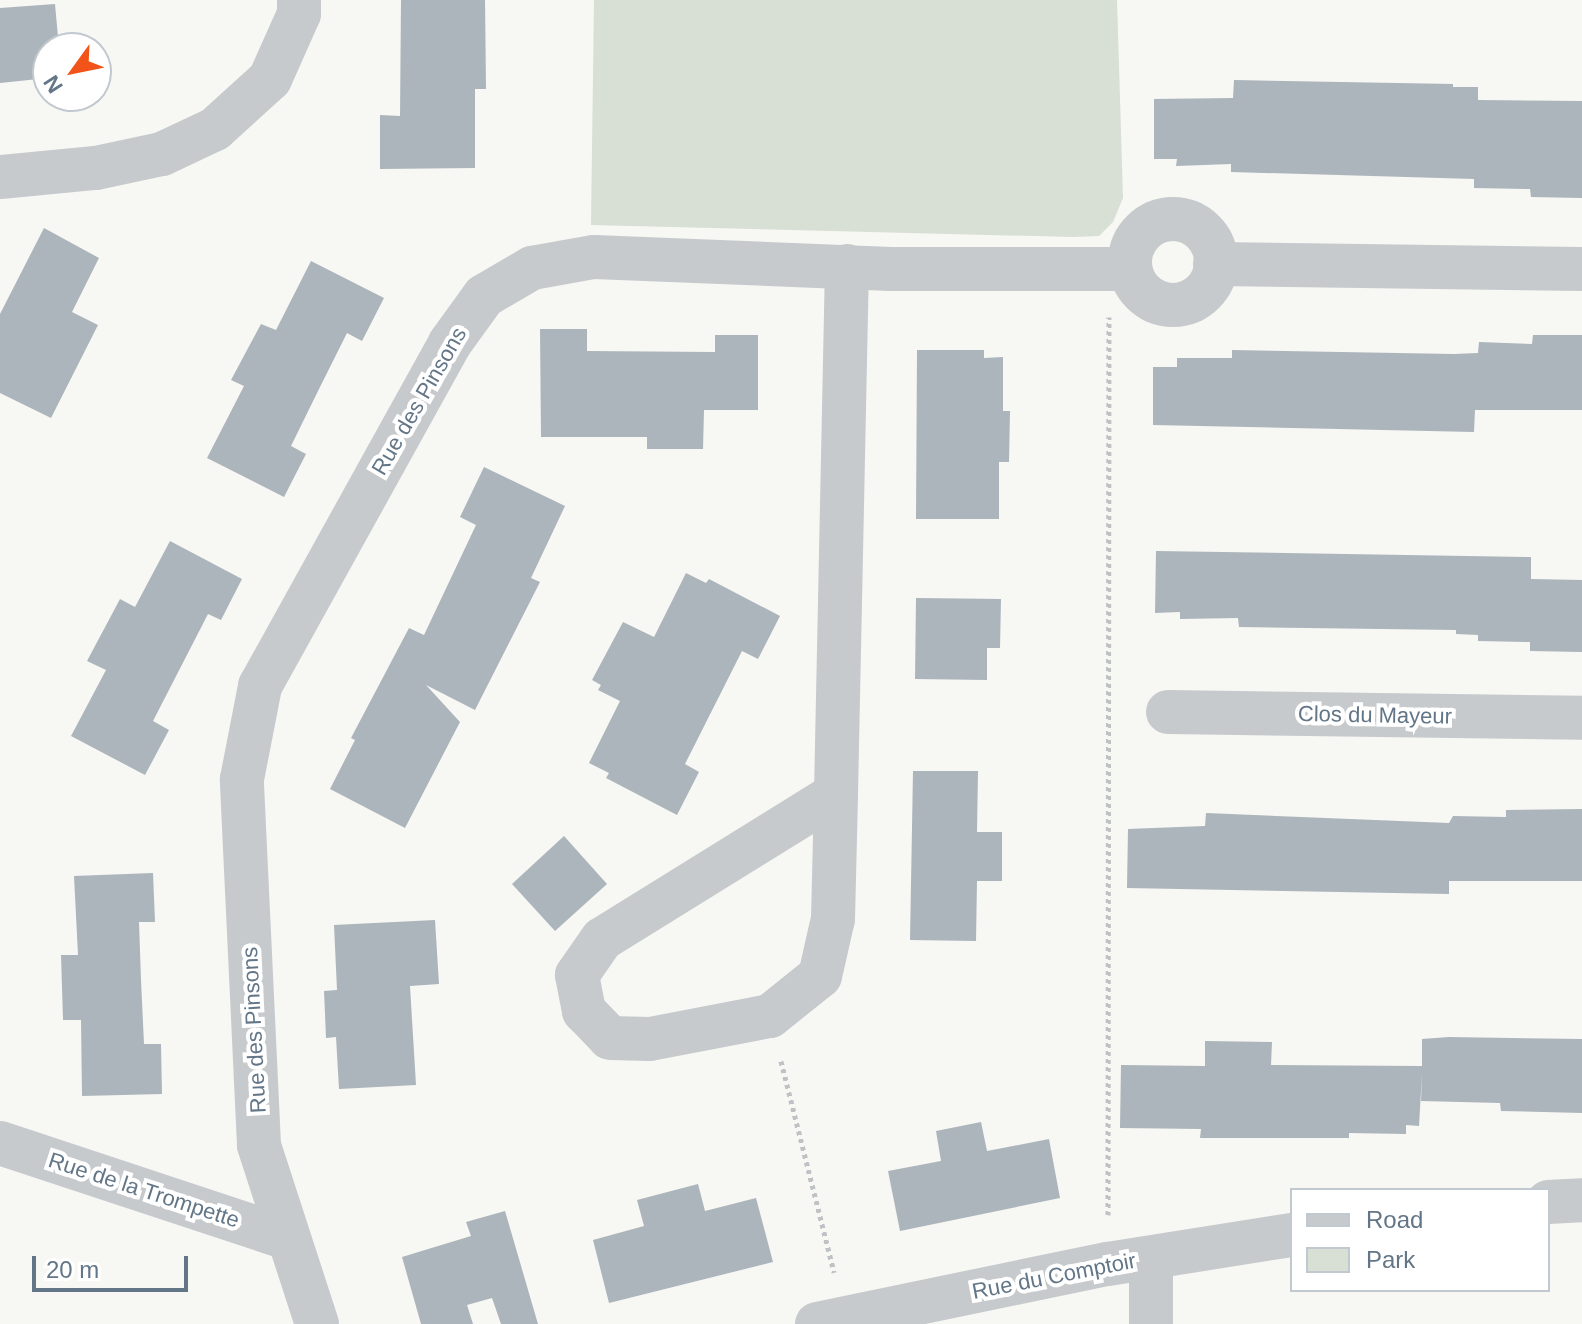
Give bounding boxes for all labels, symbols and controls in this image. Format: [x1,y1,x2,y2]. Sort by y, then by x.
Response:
north arrow [32,32,112,112]
text: N [38,71,68,98]
street label: Rue des Pinsons [366,322,472,480]
street label: Clos du Mayeur [1298,700,1452,730]
street label: Rue des Pinsons [236,946,272,1114]
street label: Rue de la Trompette [45,1147,243,1233]
legend [1290,1188,1550,1292]
text: Road [1366,1206,1423,1233]
scale bar [36,1240,192,1290]
text: Park [1366,1246,1415,1273]
street label: Rue du Comptoir [970,1247,1138,1305]
text: 20 m [46,1256,99,1283]

